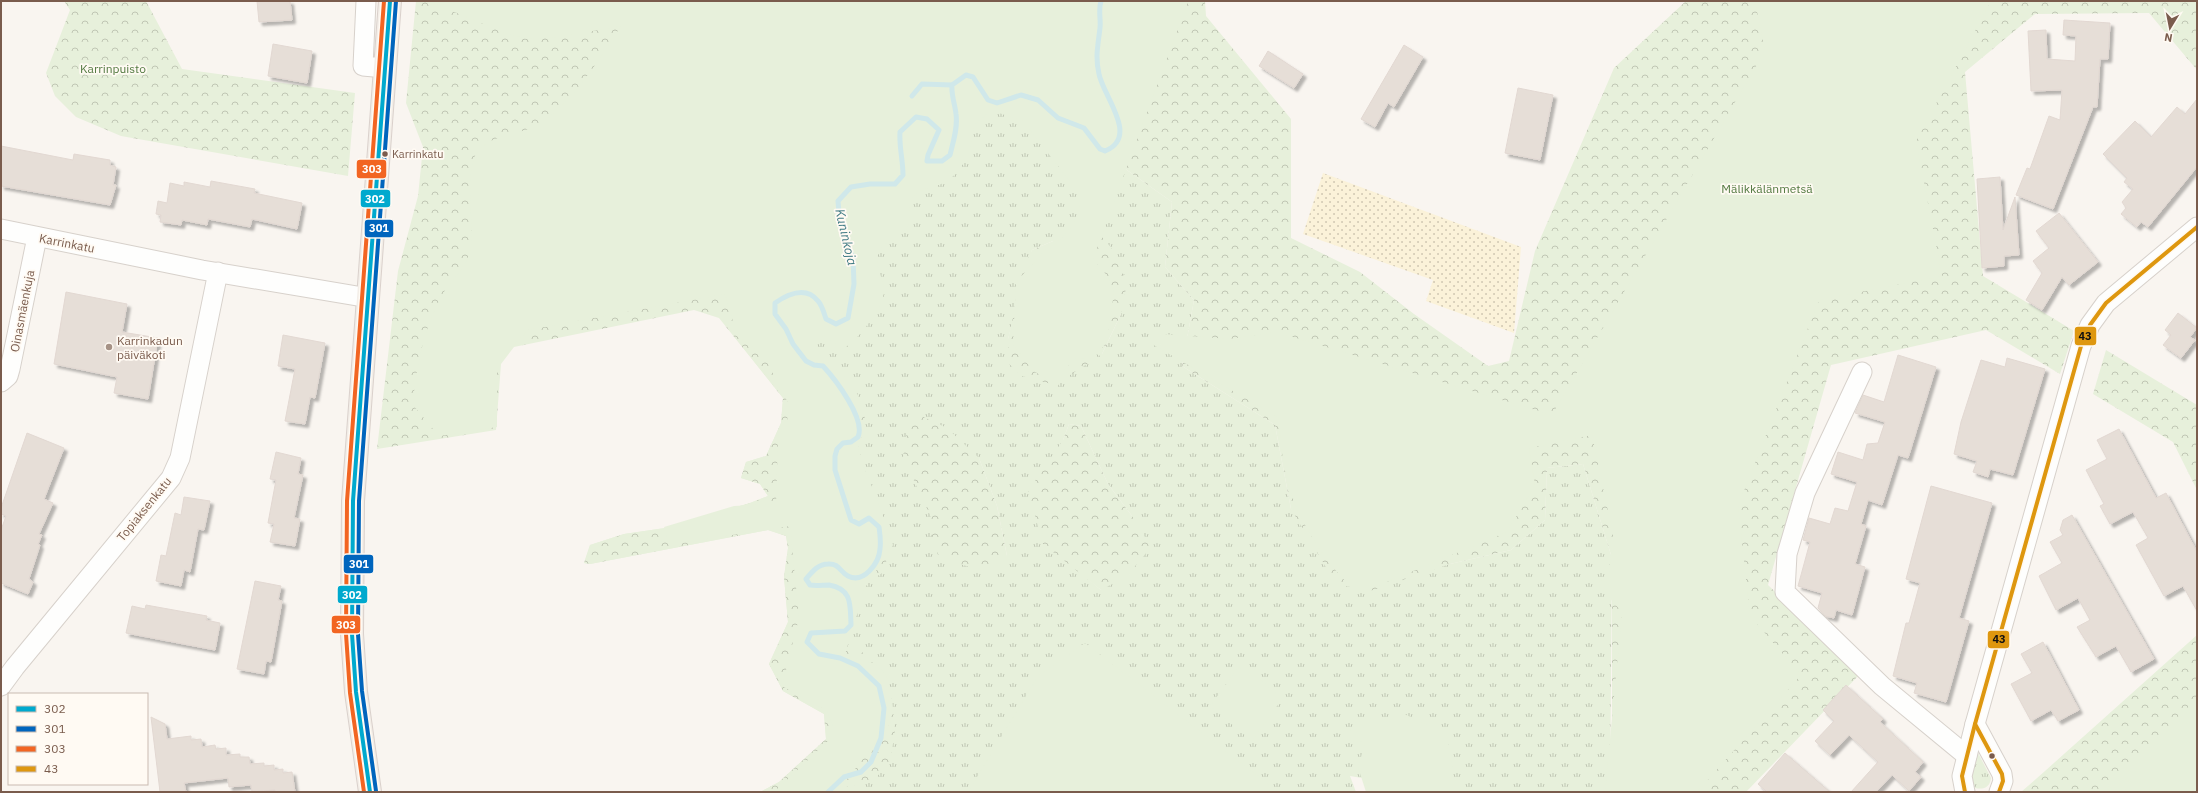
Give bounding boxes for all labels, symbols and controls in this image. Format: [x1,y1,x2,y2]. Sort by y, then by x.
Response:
north arrow [2150,8,2190,48]
text: N [2163,30,2173,45]
park label: Karrinpuisto [80,61,146,76]
place label: Karrinkatu [392,147,443,161]
marker: Karrinkatu [380,149,390,159]
line badge: 303 [356,159,387,179]
text: 303 [362,162,382,176]
park label: Mälikkälänmetsä [1721,181,1813,196]
line badge: 302 [360,189,391,208]
text: 302 [365,192,385,206]
water label: Kuninkoja [831,207,861,267]
line badge: 301 [364,219,394,238]
text: 301 [369,221,389,235]
street label: Karrinkatu [38,230,96,256]
street label: Oinasmäenkuja [7,268,37,353]
line badge: 43 [2074,326,2097,346]
text: 43 [2078,329,2092,343]
place label: Karrinkadun päiväkoti [117,333,183,362]
marker: Karrinkadun päiväkoti [104,342,114,352]
street label: Topiaksenkatu [114,474,174,544]
line badge: 301 [343,554,374,574]
text: 301 [349,557,369,571]
line badge: 302 [337,585,368,604]
text: 302 [342,588,362,602]
line badge: 303 [331,615,361,634]
text: 303 [336,618,356,632]
line badge: 43 [1987,630,2010,649]
text: 43 [1992,632,2006,646]
legend [8,693,148,785]
text: 302 [44,701,66,716]
text: 301 [44,721,66,736]
text: 303 [44,741,66,756]
unlabelled marker [1987,751,1997,761]
text: 43 [44,761,58,776]

